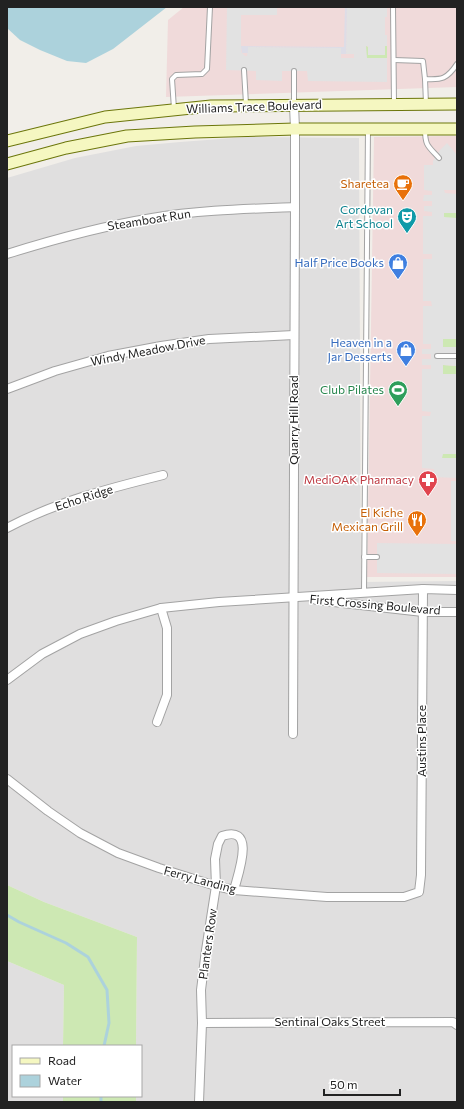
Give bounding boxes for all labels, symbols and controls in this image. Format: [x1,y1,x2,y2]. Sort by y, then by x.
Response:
street label: Williams Trace Boulevard [186,97,322,115]
cafe icon: Sharetea [392,173,414,201]
place label: Sharetea [341,176,389,190]
place label: Cordovan Art School [335,202,393,230]
street label: Steamboat Run [106,206,191,233]
theatre icon: Cordovan Art School [396,206,418,234]
shop icon: Half Price Books [387,252,409,280]
place label: Half Price Books [295,255,384,269]
street label: Windy Meadow Drive [89,332,206,368]
place label: Heaven in a Jar Desserts [328,335,392,364]
shop icon: Heaven in a Jar Desserts [395,339,417,367]
street label: Quarry Hill Road [286,375,300,465]
sports icon: Club Pilates [387,379,409,407]
place label: Club Pilates [320,382,384,396]
pharmacy icon: MediOAK Pharmacy [417,469,439,497]
place label: MediOAK Pharmacy [304,472,414,486]
street label: Echo Ridge [53,481,114,513]
place label: El Kiche Mexican Grill [332,505,403,533]
restaurant icon: El Kiche Mexican Grill [406,509,428,537]
street label: First Crossing Boulevard [309,591,441,617]
street label: Austins Place [414,705,428,777]
street label: Ferry Landing [162,863,239,896]
street label: Planters Row [195,907,219,980]
street label: Sentinal Oaks Street [274,1014,386,1028]
legend [12,1045,142,1097]
text: Road [48,1053,76,1067]
scale bar [324,1071,400,1097]
text: Water [48,1073,82,1087]
text: 50 m [330,1077,358,1091]

